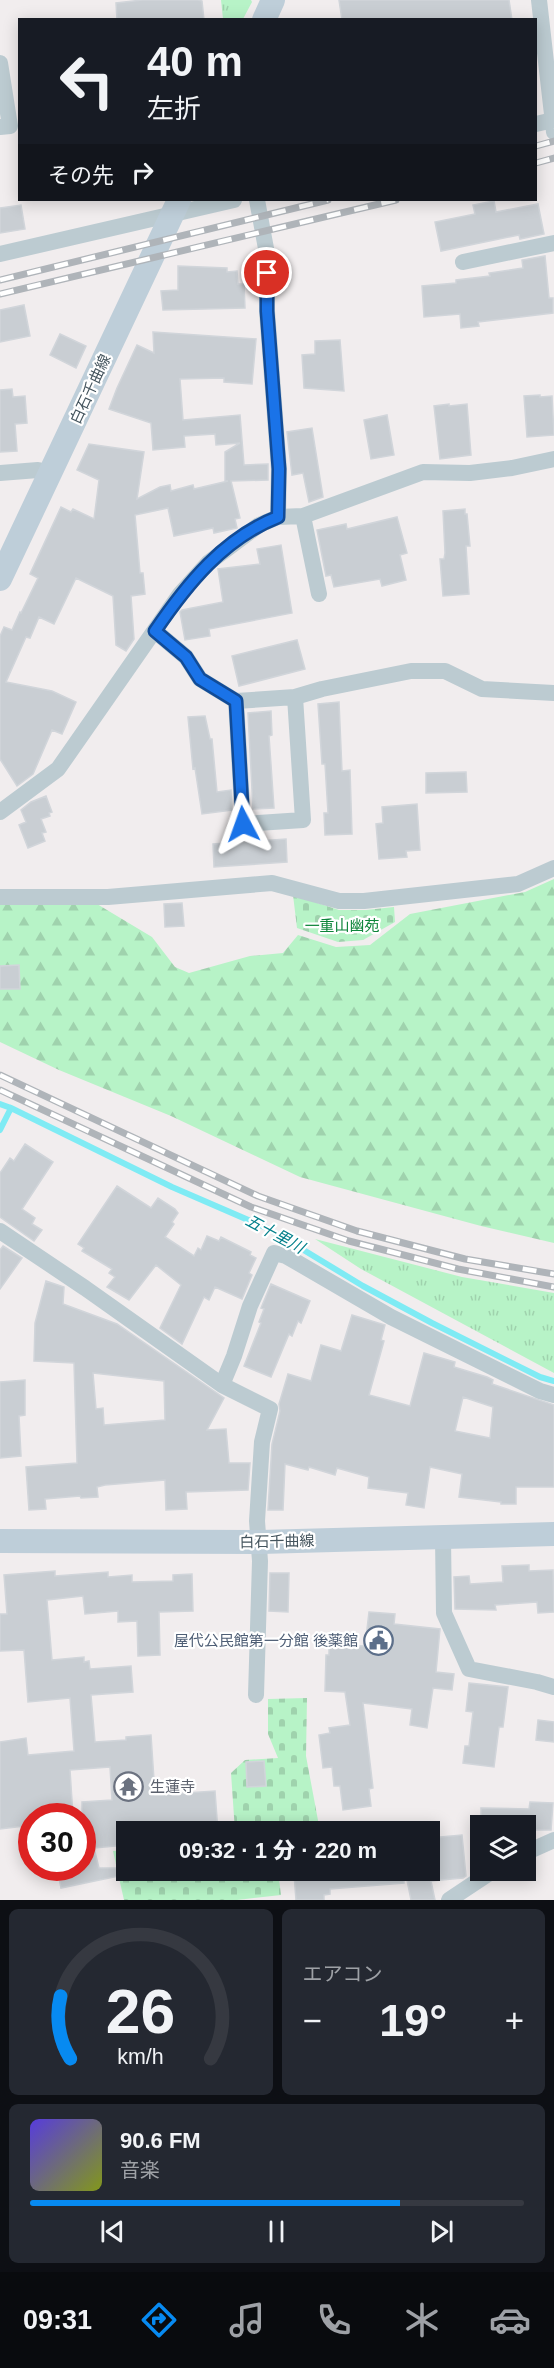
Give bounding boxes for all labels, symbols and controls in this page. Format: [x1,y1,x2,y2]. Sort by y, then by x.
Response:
text: 40 m [147,38,243,85]
icon: left [48,42,126,120]
text: 左折 [147,94,201,124]
icon: right [126,156,159,189]
text: その先 [48,163,114,188]
pin [241,247,292,298]
icon: arrive [250,256,283,289]
street label: 白石千曲線 [66,351,114,427]
position arrow [211,792,275,856]
park label: 一重山幽苑 [304,917,380,934]
water label: 五十里川 [243,1211,309,1257]
street label: 白石千曲線 [239,1532,315,1550]
public building icon: 屋代公民館第一分館 後薬館 [363,1624,395,1656]
place label: 屋代公民館第一分館 後薬館 [174,1632,358,1649]
temple icon: 生蓮寺 [113,1770,145,1802]
place label: 生蓮寺 [150,1778,195,1795]
speed limit sign: 30 [18,1803,96,1881]
map controls [470,1815,536,1881]
button: layers [470,1815,536,1881]
text: 09:32 · 1 分 · 220 m [179,1838,377,1863]
text: エアコン [303,1963,383,1985]
text: 26 [106,1977,175,2046]
text: 19° [379,1995,447,2046]
text: − [303,2002,322,2039]
text: + [505,2002,524,2039]
text: km/h [118,2045,164,2069]
text: 90.6 FM [120,2128,201,2153]
text: 音楽 [120,2159,160,2181]
icon: previous [96,2215,129,2248]
icon: pause [260,2215,293,2248]
icon: next [425,2215,458,2248]
icon: directions [138,2299,180,2341]
icon: music [226,2299,268,2341]
icon: phone [313,2299,355,2341]
icon: climate [401,2299,443,2341]
icon: car [489,2299,531,2341]
text: 09:31 [23,2305,92,2335]

